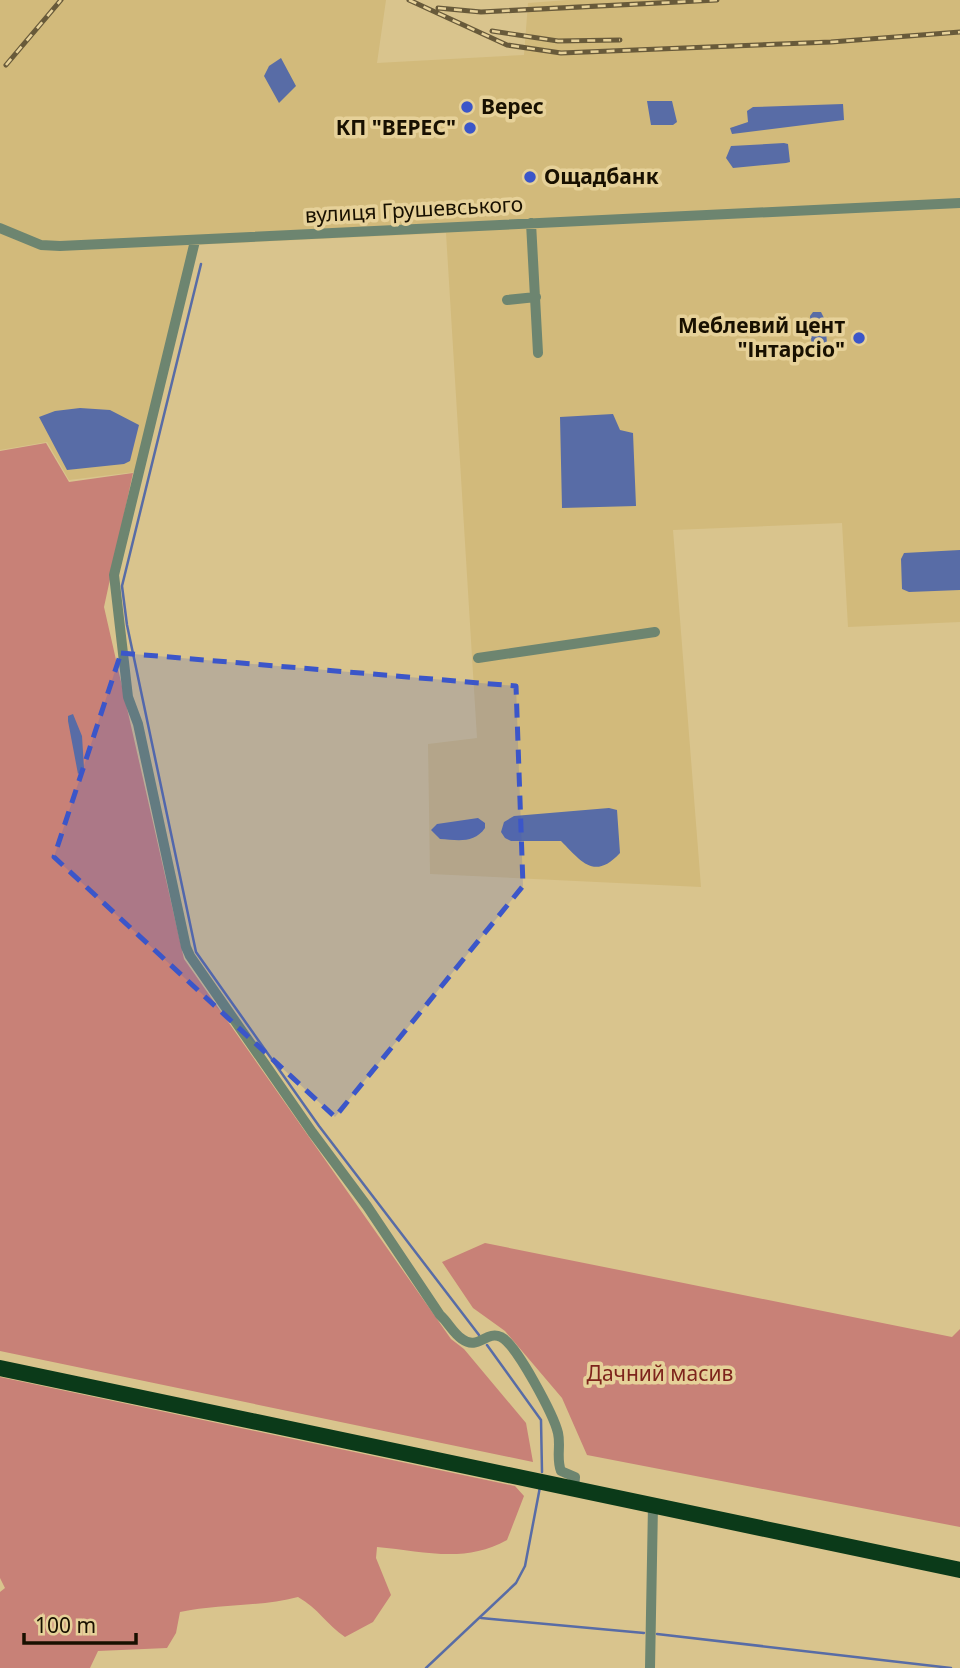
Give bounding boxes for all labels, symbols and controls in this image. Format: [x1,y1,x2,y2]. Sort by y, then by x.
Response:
place label: Верес [481,92,544,120]
marker: Верес [459,99,475,115]
place label: КП "ВЕРЕС" [336,113,456,141]
marker: КП "ВЕРЕС" [462,120,478,136]
place label: Ощадбанк [544,162,659,190]
marker: Ощадбанк [522,169,538,185]
street label: вулиця Грушевського [304,189,524,229]
place label: Меблевий цент "Інтарсіо" [678,311,845,363]
marker: Меблевий цент "Інтарсіо" [851,330,867,346]
park label: Дачний масив [587,1359,733,1387]
scale bar [24,1602,136,1646]
text: 100 m [35,1611,96,1639]

